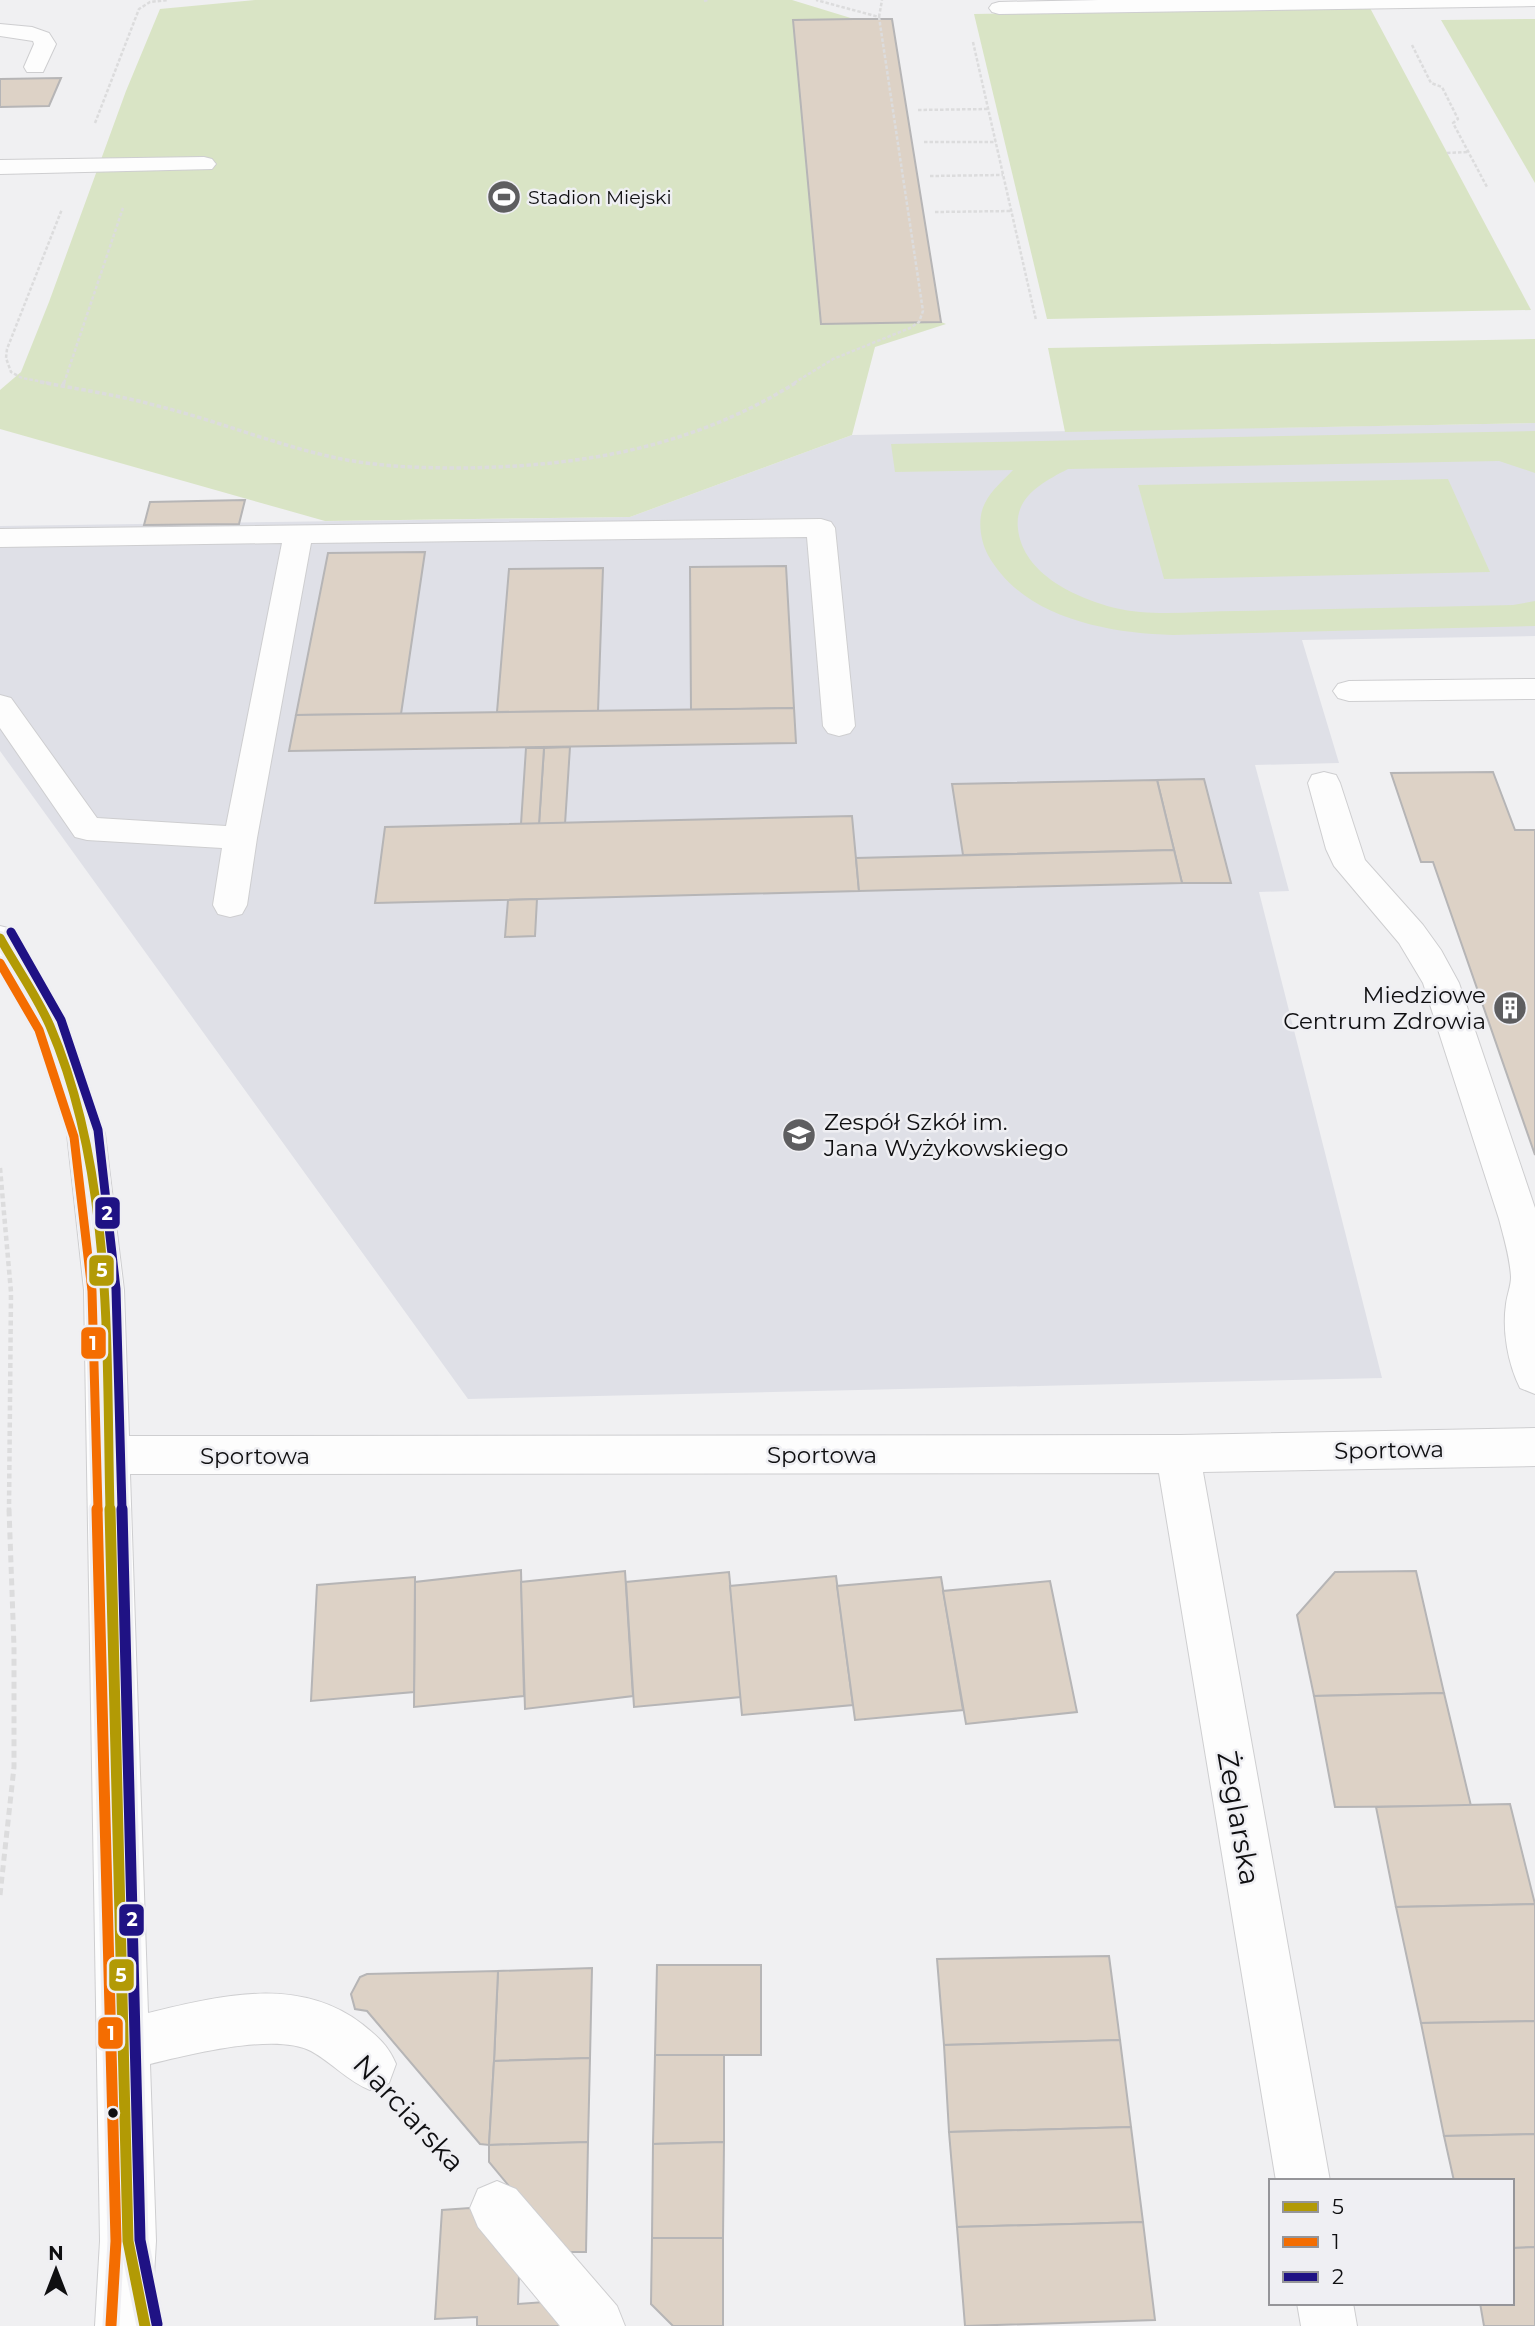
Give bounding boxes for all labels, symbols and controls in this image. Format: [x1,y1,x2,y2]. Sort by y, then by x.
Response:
sports icon: Stadion Miejski [485,178,523,216]
place label: Stadion Miejski [528,186,672,209]
place label: Miedziowe Centrum Zdrowia [1283,981,1486,1035]
building icon: Miedziowe Centrum Zdrowia [1491,989,1529,1027]
place label: Zespół Szkół im. Jana Wyżykowskiego [823,1108,1069,1162]
school or university icon: Zespół Szkół im. Jana Wyżykowskiego [780,1116,818,1154]
line badge: 2 [94,1196,121,1230]
text: 2 [101,1202,113,1225]
line badge: 5 [88,1254,115,1287]
text: 5 [96,1259,108,1282]
line badge: 1 [80,1326,107,1360]
text: 1 [89,1332,97,1355]
street label: Sportowa [1334,1435,1444,1465]
street label: Sportowa [767,1441,877,1469]
street label: Sportowa [200,1442,310,1470]
street label: Żeglarska [1210,1748,1268,1888]
line badge: 2 [118,1903,145,1937]
text: 2 [126,1908,138,1931]
line badge: 5 [108,1958,135,1992]
text: 5 [115,1964,127,1987]
line badge: 1 [97,2016,124,2050]
text: 1 [107,2022,115,2045]
street label: Narciarska [346,2047,472,2179]
unlabelled marker [106,2106,120,2120]
legend [1269,2179,1514,2305]
text: 5 [1332,2194,1344,2219]
text: 1 [1332,2229,1340,2254]
north arrow [21,2235,91,2305]
text: N [48,2242,64,2265]
text: 2 [1332,2264,1344,2289]

